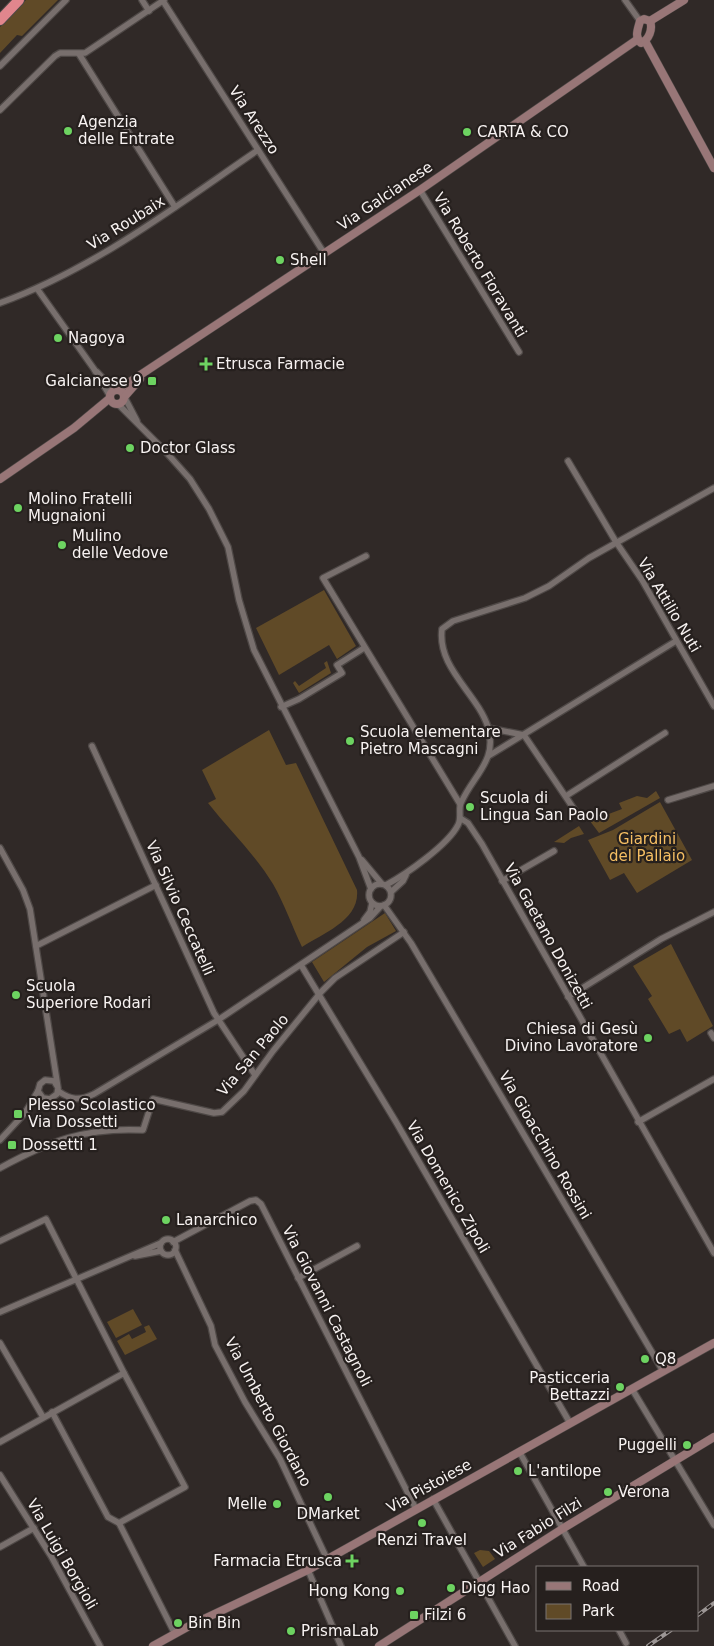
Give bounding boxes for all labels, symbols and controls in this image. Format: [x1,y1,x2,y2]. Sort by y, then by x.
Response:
street label: Via Arezzo [225,82,283,158]
place label: Agenzia delle Entrate [78,113,174,148]
place label: CARTA & CO [477,123,569,141]
marker: Agenzia delle Entrate [62,125,74,137]
marker: CARTA & CO [461,126,473,138]
street label: Via Galcianese [334,158,436,234]
street label: Via Roberto Fioravanti [430,189,530,341]
street label: Via Roubaix [84,192,168,254]
place label: Shell [290,251,327,269]
marker: Shell [274,254,286,266]
place label: Nagoya [68,329,125,347]
marker: Nagoya [52,332,64,344]
place label: Etrusca Farmacie [216,355,345,373]
marker: Etrusca Farmacie [200,358,212,370]
place label: Galcianese 9 [45,372,142,390]
marker: Galcianese 9 [146,375,158,387]
place label: Doctor Glass [140,439,236,457]
marker: Doctor Glass [124,442,136,454]
place label: Molino Fratelli Mugnaioni [28,490,132,525]
marker: Molino Fratelli Mugnaioni [12,502,24,514]
place label: Mulino delle Vedove [72,527,168,562]
marker: Mulino delle Vedove [56,539,68,551]
street label: Via Attilio Nuti [634,554,704,656]
place label: Scuola elementare Pietro Mascagni [360,723,501,758]
marker: Scuola elementare Pietro Mascagni [344,735,356,747]
place label: Scuola di Lingua San Paolo [480,789,608,824]
marker: Scuola di Lingua San Paolo [464,801,476,813]
park label: Giardini del Pallaio [609,830,685,865]
street label: Via Silvio Ceccatelli [142,838,218,978]
street label: Via Gaetano Donizetti [500,860,596,1012]
place label: Scuola Superiore Rodari [26,977,151,1012]
marker: Scuola Superiore Rodari [10,989,22,1001]
street label: Via San Paolo [214,1010,292,1100]
place label: Chiesa di Gesù Divino Lavoratore [505,1020,638,1055]
marker: Chiesa di Gesù Divino Lavoratore [642,1032,654,1044]
street label: Via Gioacchino Rossini [495,1068,595,1222]
place label: Plesso Scolastico Via Dossetti [28,1096,156,1131]
marker: Plesso Scolastico Via Dossetti [12,1108,24,1120]
street label: Via Domenico Zipoli [403,1118,493,1256]
place label: Dossetti 1 [22,1136,98,1154]
marker: Dossetti 1 [6,1139,18,1151]
place label: Lanarchico [176,1211,257,1229]
marker: Lanarchico [160,1214,172,1226]
street label: Via Giovanni Castagnoli [279,1223,375,1389]
street label: Via Umberto Giordano [221,1334,315,1490]
place label: Q8 [655,1350,676,1368]
marker: Q8 [639,1353,651,1365]
place label: Pasticceria Bettazzi [529,1369,610,1404]
marker: Pasticceria Bettazzi [614,1381,626,1393]
place label: Puggelli [618,1436,677,1454]
marker: Puggelli [681,1439,693,1451]
street label: Via Pistoiese [383,1455,475,1517]
place label: L'antilope [528,1462,601,1480]
marker: L'antilope [512,1465,524,1477]
place label: Verona [618,1483,670,1501]
marker: Verona [602,1486,614,1498]
marker: DMarket [322,1491,334,1503]
street label: Via Fabio Filzi [491,1494,585,1562]
street label: Via Luigi Borgioli [23,1495,101,1613]
place label: Melle [227,1495,267,1513]
marker: Melle [271,1498,283,1510]
place label: DMarket [296,1505,360,1523]
marker: Renzi Travel [416,1517,428,1529]
place label: Renzi Travel [377,1531,467,1549]
place label: Farmacia Etrusca [213,1552,342,1570]
marker: Farmacia Etrusca [346,1555,358,1567]
legend [536,1566,699,1631]
text: Road [582,1577,620,1595]
place label: Digg Hao [461,1579,530,1597]
place label: Hong Kong [308,1582,390,1600]
marker: Digg Hao [445,1582,457,1594]
marker: Hong Kong [394,1585,406,1597]
text: Park [582,1602,615,1620]
place label: Filzi 6 [424,1606,466,1624]
marker: Filzi 6 [408,1609,420,1621]
place label: Bin Bin [188,1614,241,1632]
marker: Bin Bin [172,1617,184,1629]
place label: PrismaLab [301,1622,379,1640]
marker: PrismaLab [285,1625,297,1637]

